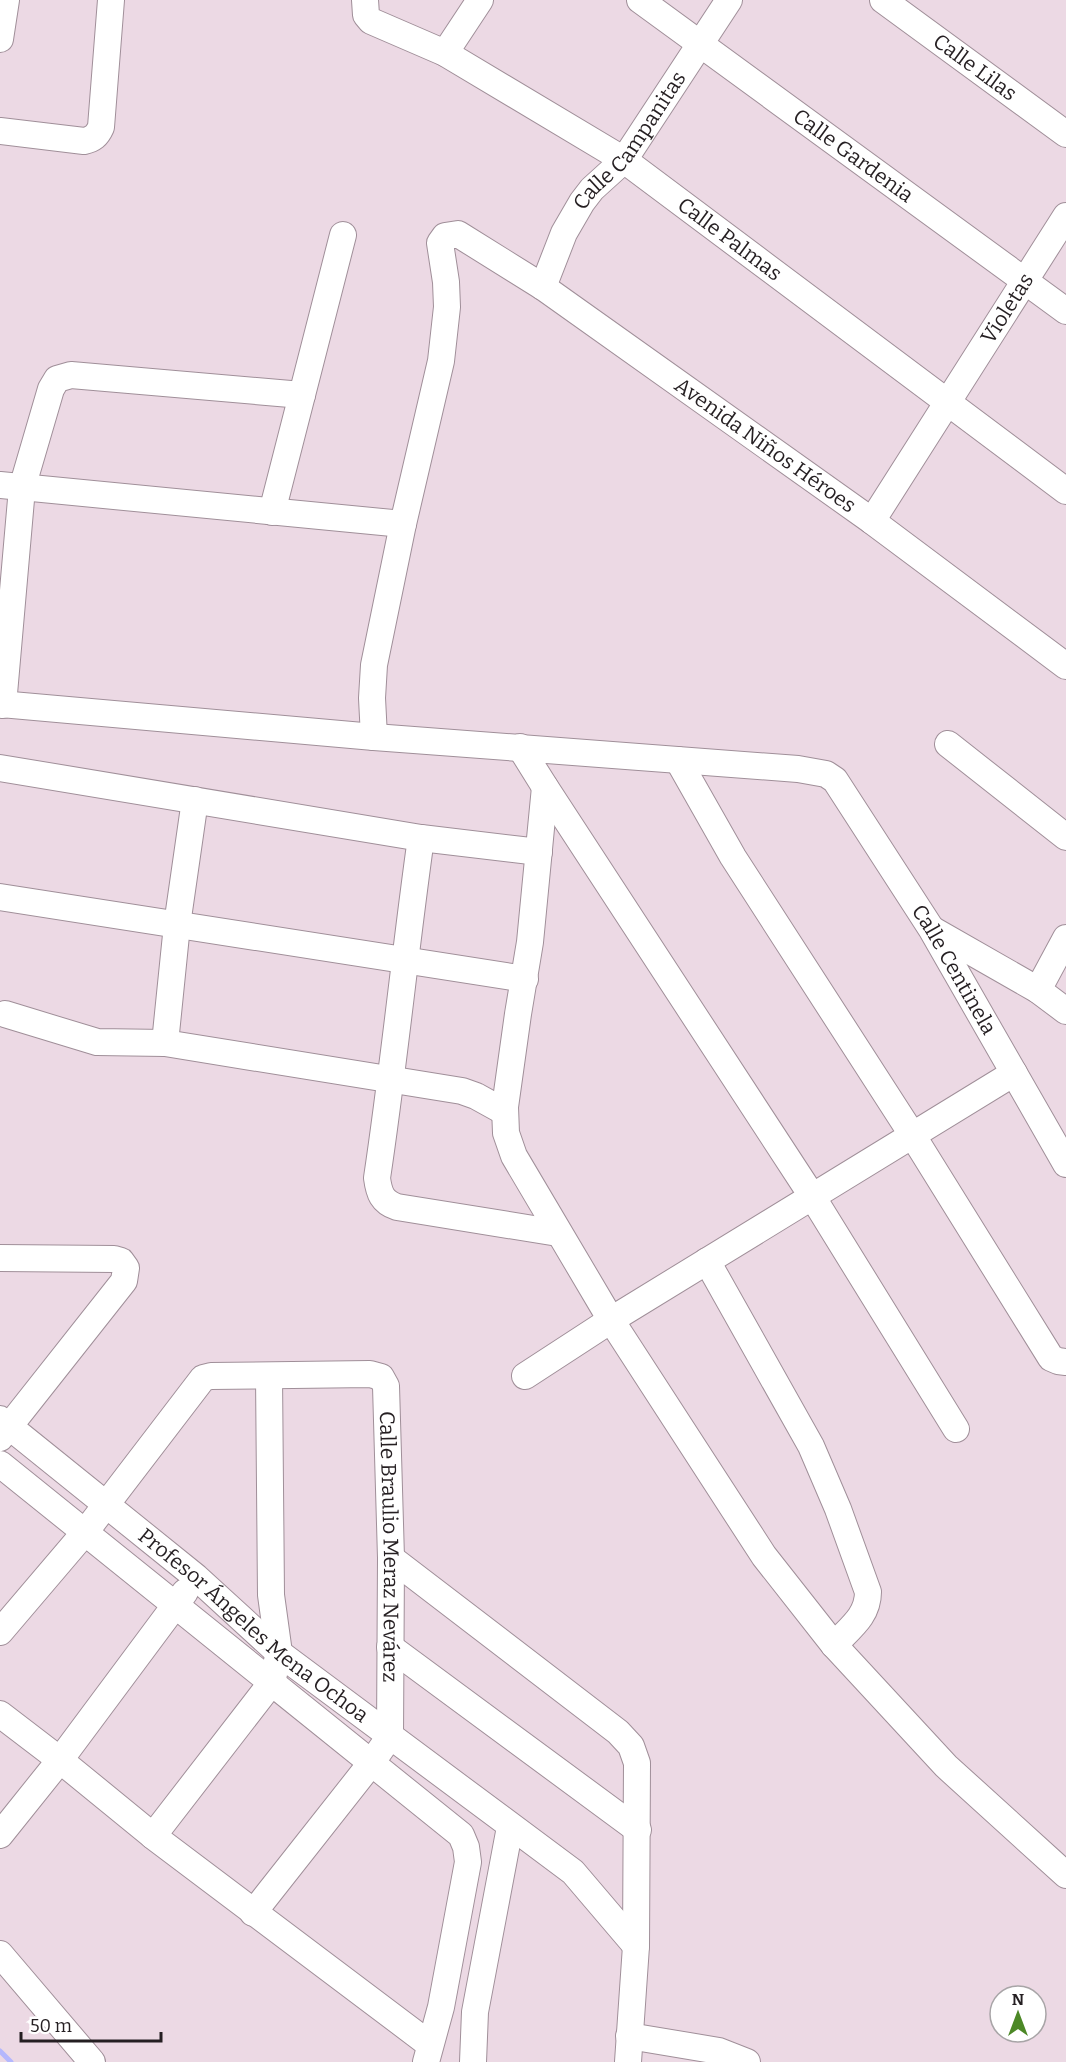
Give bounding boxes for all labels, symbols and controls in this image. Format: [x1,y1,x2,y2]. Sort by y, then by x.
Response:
street label: Calle Lilas [928,28,1022,107]
street label: Calle Campanitas [567,66,692,214]
street label: Calle Gardenia [788,103,919,209]
street label: Calle Palmas [672,192,787,287]
street label: Violetas [975,268,1039,348]
street label: Avenida Niños Héroes [670,372,861,518]
street label: Calle Centinela [906,900,1002,1040]
street label: Calle Braulio Meraz Nevárez [374,1411,404,1683]
street label: Profesor Ángeles Mena Ochoa [133,1523,374,1728]
north arrow [988,1984,1048,2044]
text: N [1012,1990,1024,2009]
scale bar [21,2005,160,2043]
text: 50 m [30,2015,72,2037]

